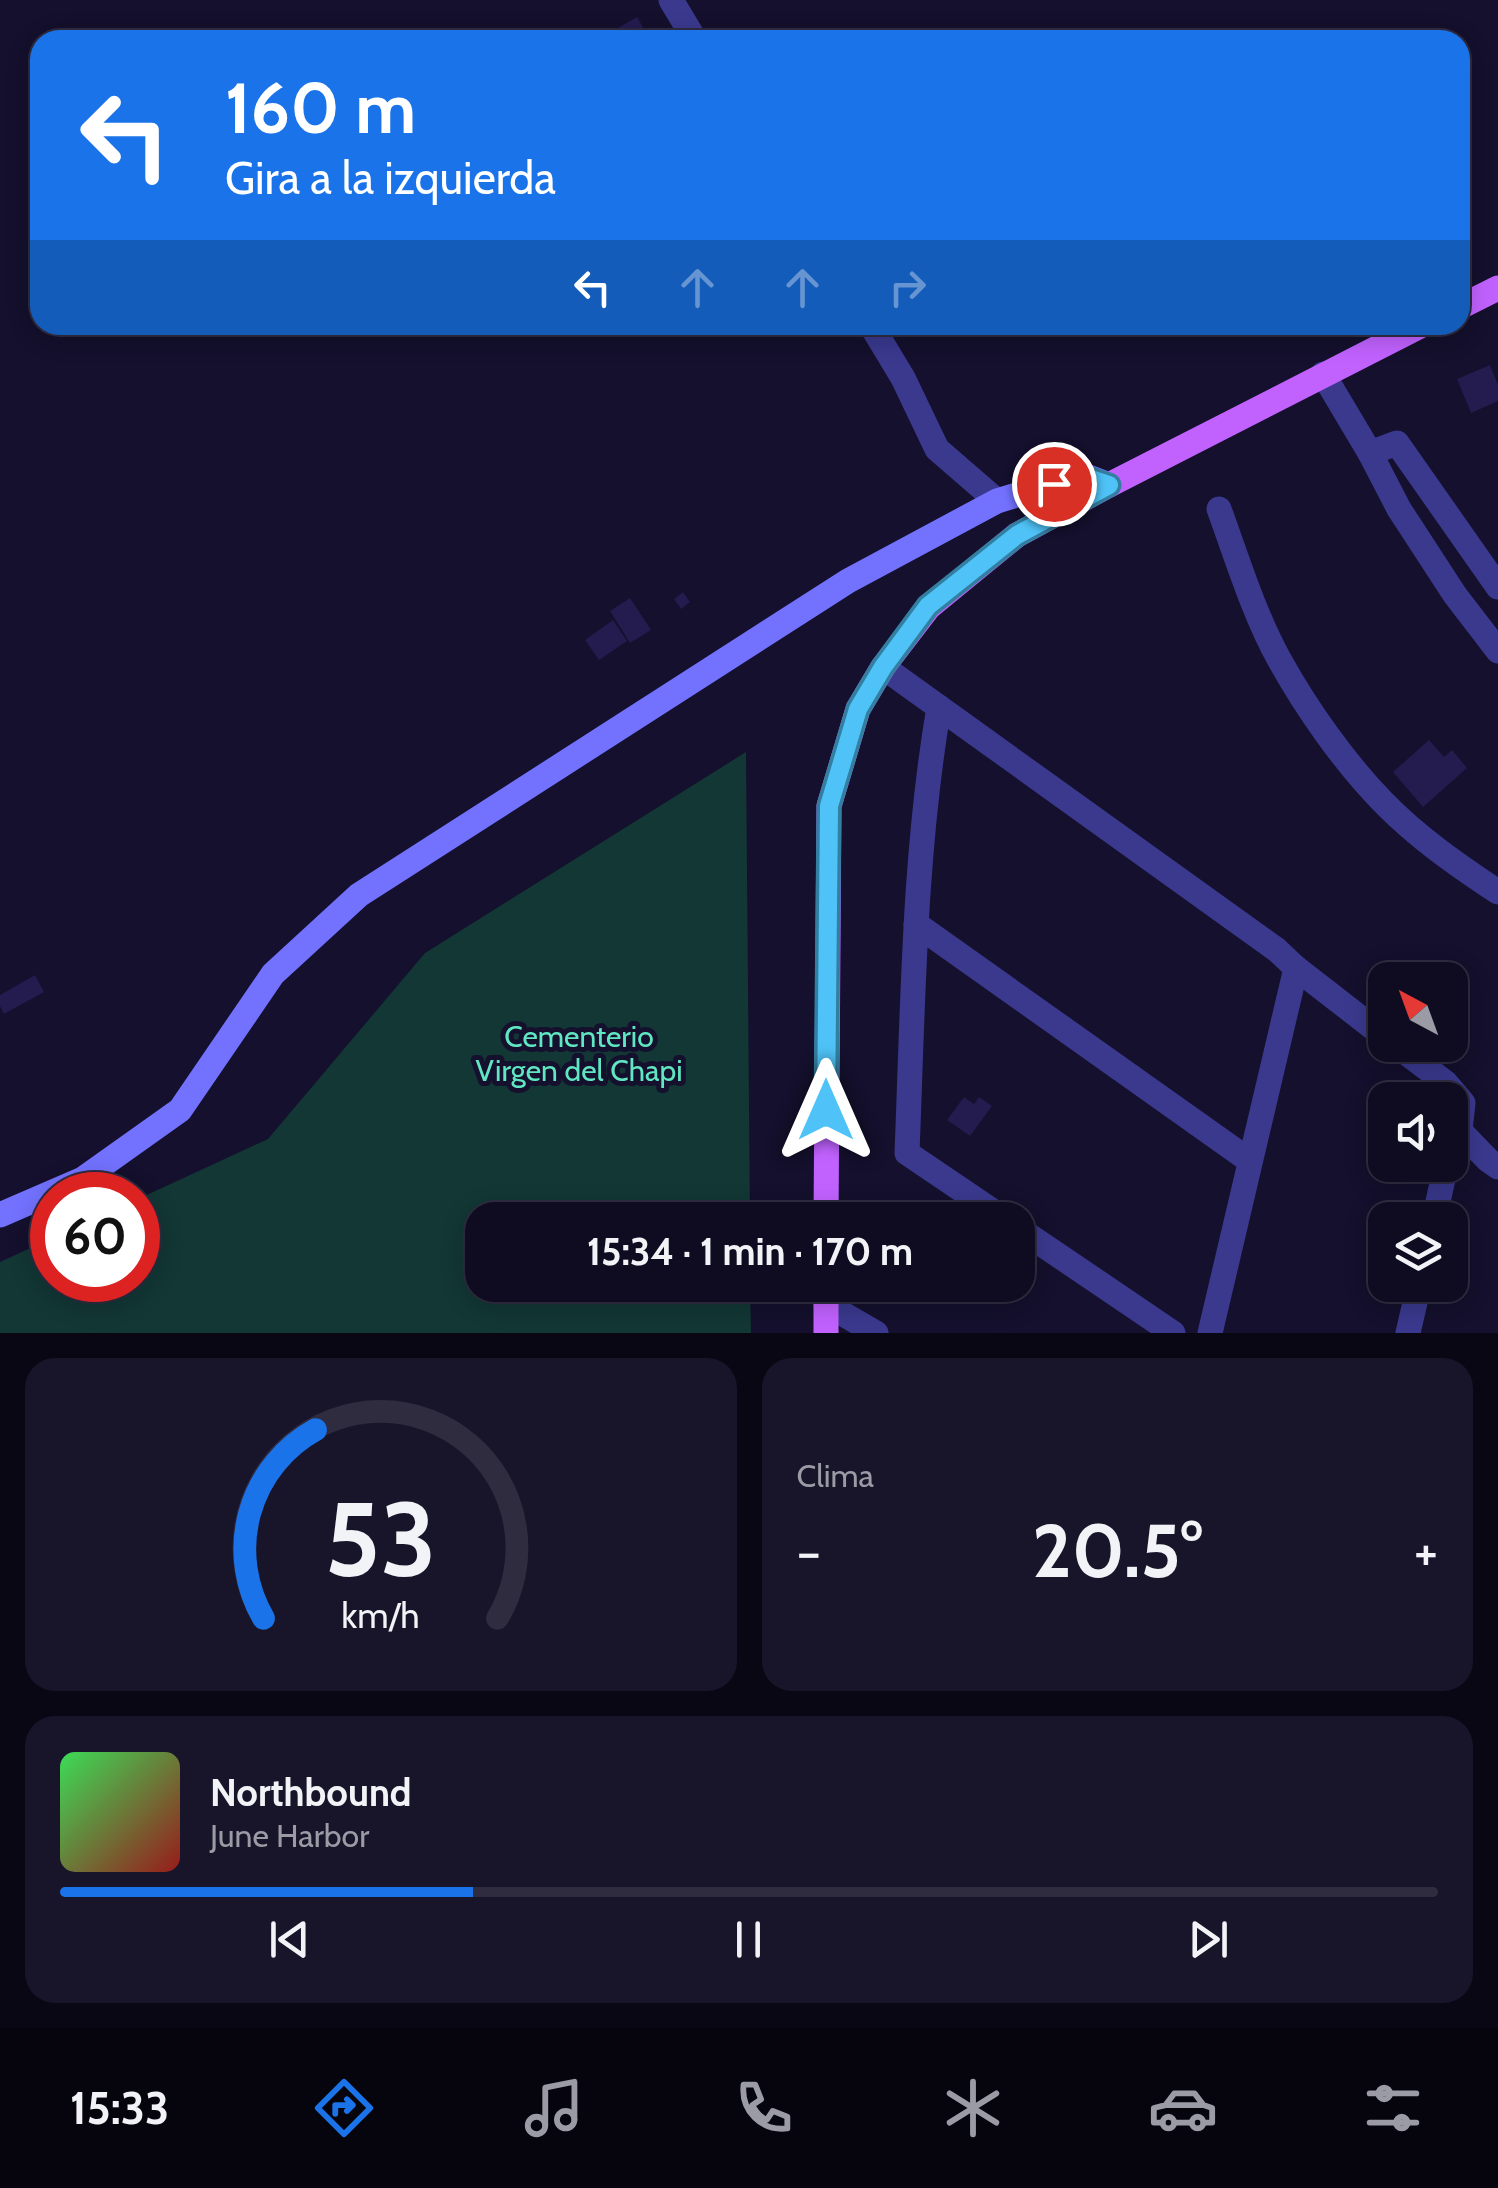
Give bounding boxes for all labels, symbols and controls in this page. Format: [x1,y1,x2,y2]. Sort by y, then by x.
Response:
text: 160 m [225,65,416,151]
icon: left [60,70,190,200]
text: Gira a la izquierda [225,151,556,205]
icon: left [565,260,620,315]
icon: ahead [670,260,725,315]
icon: ahead [775,260,830,315]
icon: right [880,260,935,315]
pin [1012,442,1097,527]
icon: arrive [1027,457,1082,512]
north arrow [1368,962,1468,1062]
map controls [1368,962,1468,1302]
park label: Cementerio Virgen del Chapi [475,1018,683,1089]
position arrow [774,1058,878,1162]
button: sound [1368,1082,1468,1182]
speed limit sign: 60 [30,1172,160,1302]
button: layers [1368,1202,1468,1302]
text: 15:34 · 1 min · 170 m [587,1228,913,1275]
text: Clima [797,1456,874,1495]
text: 53 [325,1476,437,1602]
text: 20.5° [1032,1505,1202,1596]
text: − [797,1518,821,1585]
text: + [1414,1518,1438,1585]
text: km/h [342,1594,420,1637]
text: Northbound [210,1769,412,1816]
text: June Harbor [210,1816,369,1855]
icon: previous [262,1912,317,1967]
icon: pause [721,1912,776,1967]
icon: next [1181,1912,1236,1967]
icon: directions [309,2073,379,2143]
icon: music [519,2073,589,2143]
icon: phone [729,2073,799,2143]
icon: climate [938,2073,1008,2143]
icon: car [1148,2073,1218,2143]
icon: filters [1358,2073,1428,2143]
text: 15:33 [70,2081,169,2135]

